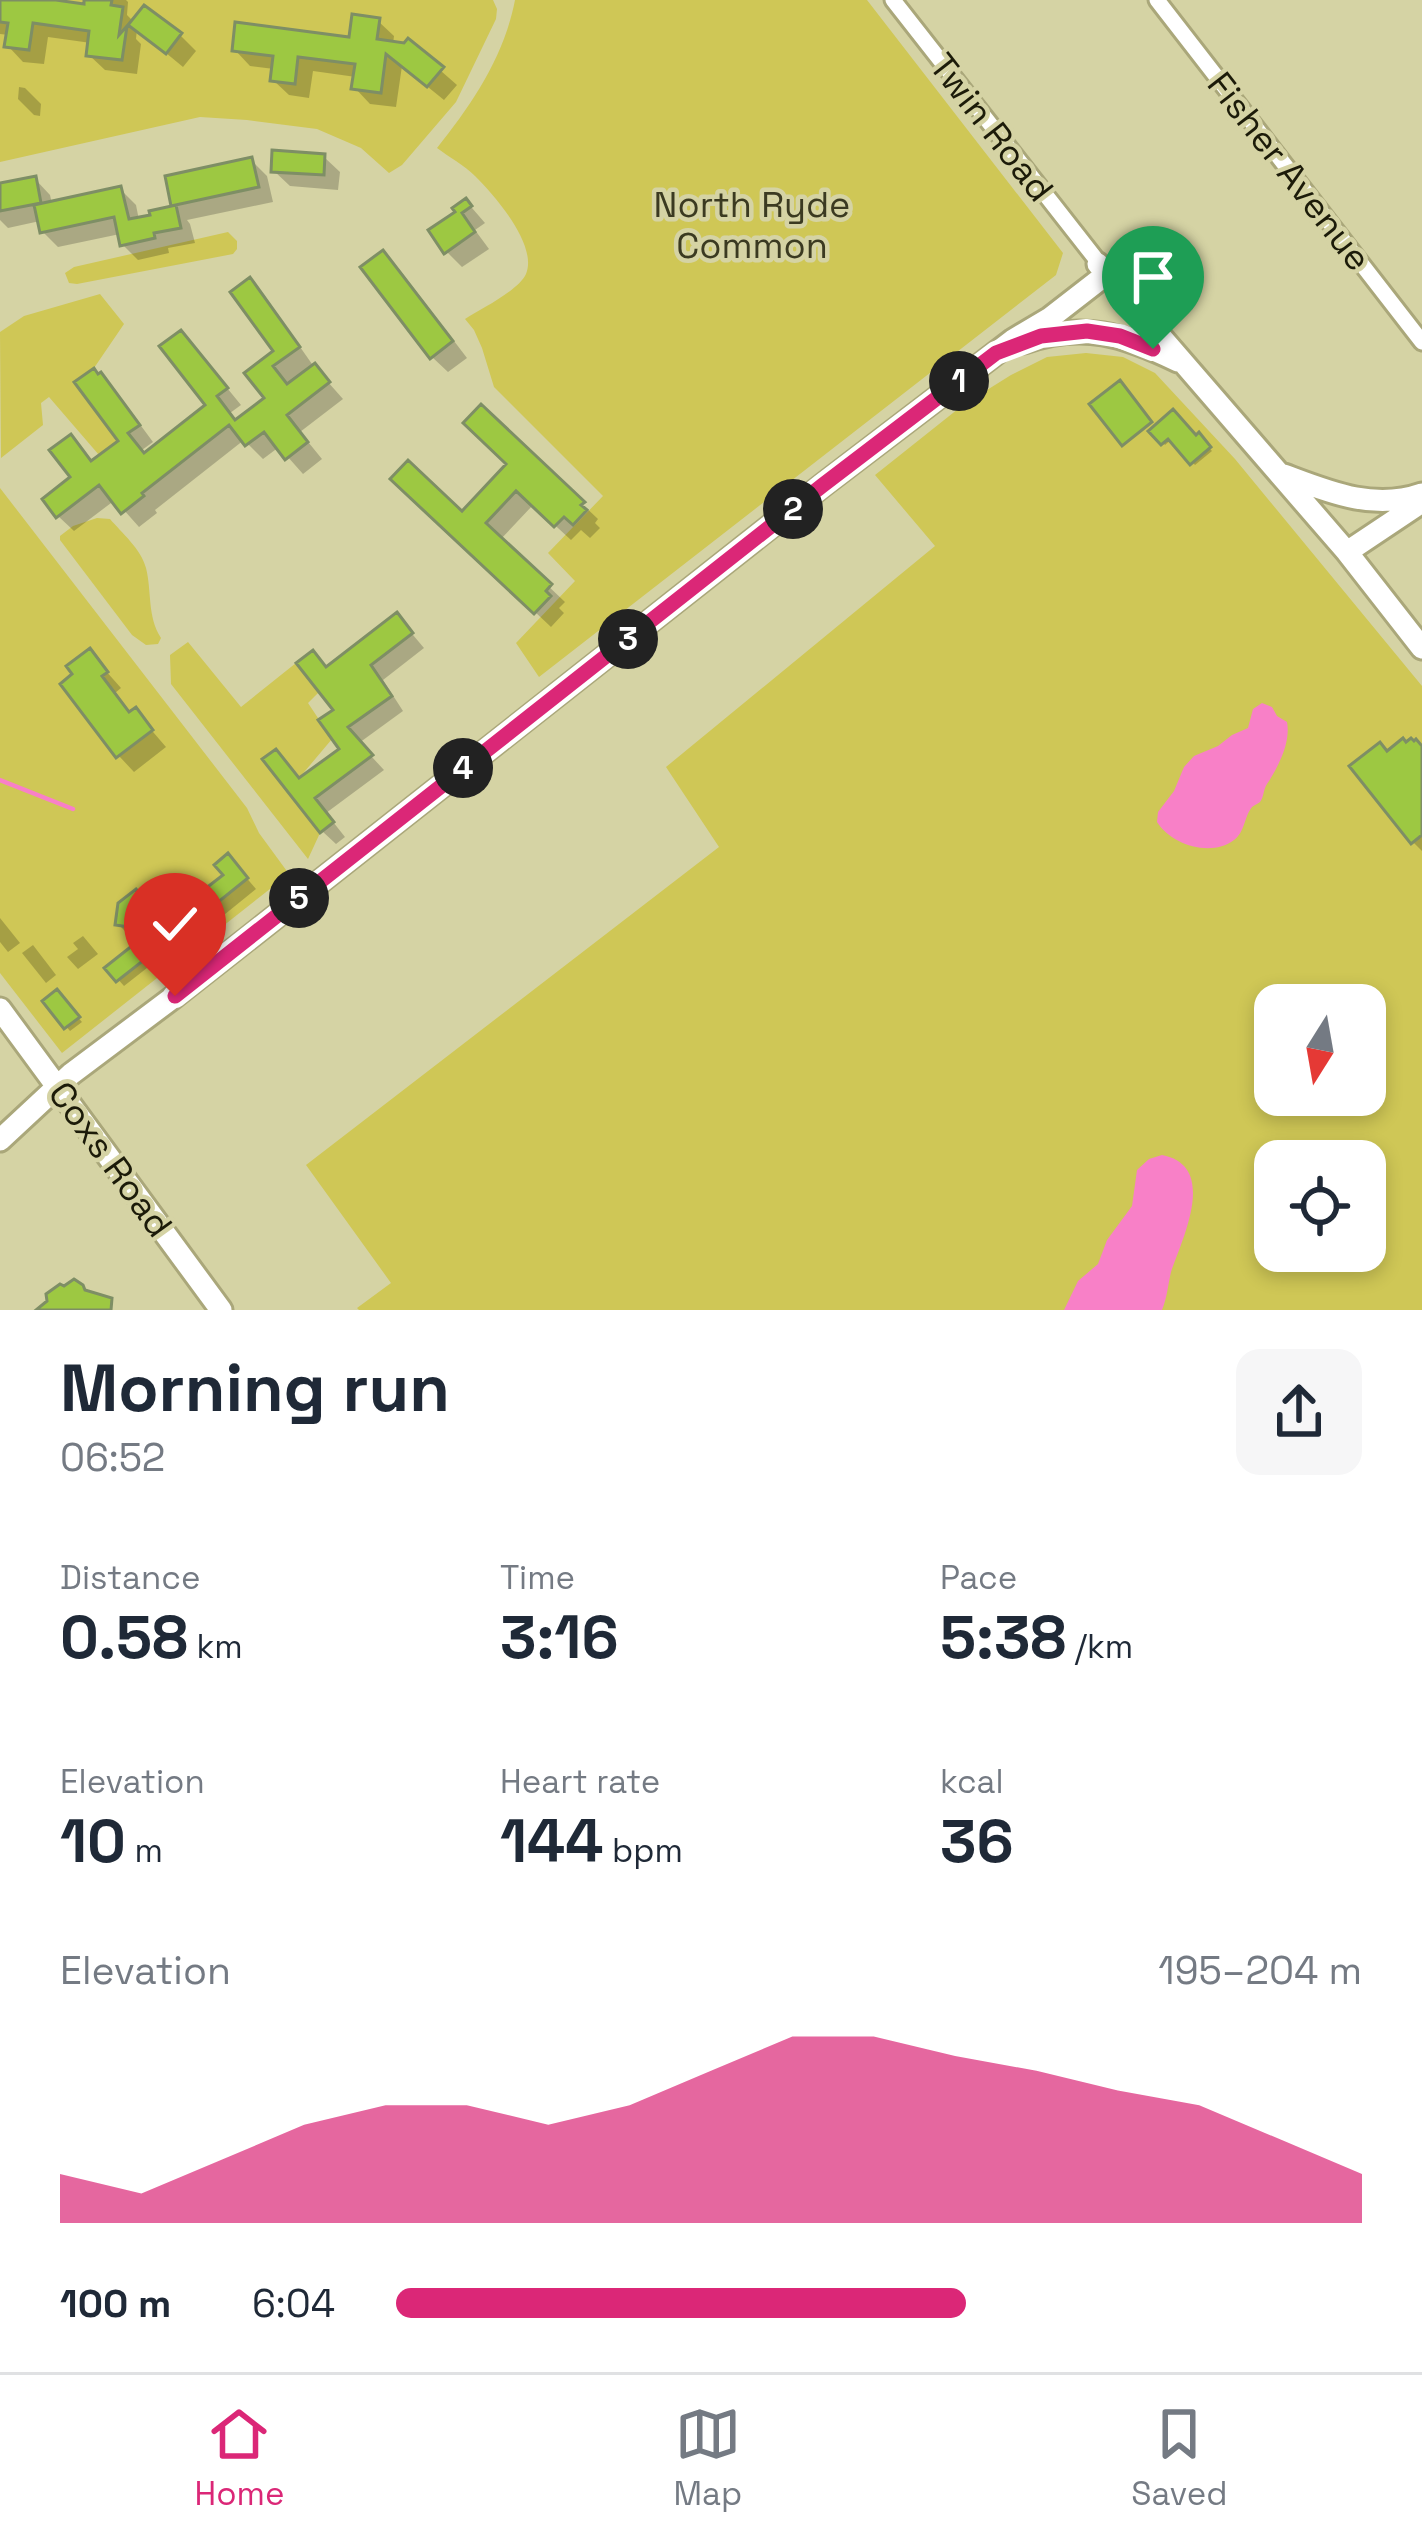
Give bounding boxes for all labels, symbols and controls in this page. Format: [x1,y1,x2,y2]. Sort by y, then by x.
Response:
street label: Twin Road [919,44,1063,211]
street label: Fisher Avenue [1197,63,1381,280]
park label: North Ryde Common [654,182,850,269]
pin [1102,226,1204,349]
icon: arrive [1120,244,1186,310]
pin: 1 [929,351,989,411]
text: 1 [952,360,966,402]
pin: 2 [763,479,823,539]
text: 2 [783,488,803,530]
pin: 3 [598,609,658,669]
text: 3 [618,618,638,660]
pin: 4 [433,738,493,798]
text: 4 [453,747,474,789]
pin: 5 [269,868,329,928]
pin [124,873,226,996]
text: 5 [289,877,309,919]
icon: check [142,891,208,957]
north arrow [1254,984,1386,1116]
map controls [1254,984,1386,1272]
street label: Coxs Road [38,1073,182,1247]
button: locate [1254,1140,1386,1272]
text: Morning run [60,1346,450,1430]
button: share [1236,1349,1362,1475]
text: 06:52 [60,1433,165,1482]
text: Distance [60,1557,201,1599]
text: Time [500,1557,575,1599]
text: Pace [940,1557,1017,1599]
text: 0.58 [60,1599,188,1676]
text: 3:16 [500,1599,619,1676]
text: 5:38 [940,1599,1066,1676]
text: km [188,1626,243,1668]
text: /km [1066,1626,1133,1668]
text: Elevation [60,1761,205,1803]
text: Heart rate [500,1761,660,1803]
text: kcal [940,1761,1004,1803]
text: 10 [60,1803,126,1880]
text: 144 [500,1803,603,1880]
text: 36 [940,1803,1014,1880]
text: m [126,1830,163,1872]
text: bpm [603,1830,683,1872]
text: Elevation [60,1946,231,1995]
text: 195–204 m [1158,1946,1362,1995]
text: 100 m [60,2279,171,2328]
text: 6:04 [252,2279,335,2328]
tab: Home [195,2401,284,2515]
tab: Map [673,2401,742,2515]
tab: Saved [1131,2401,1227,2515]

